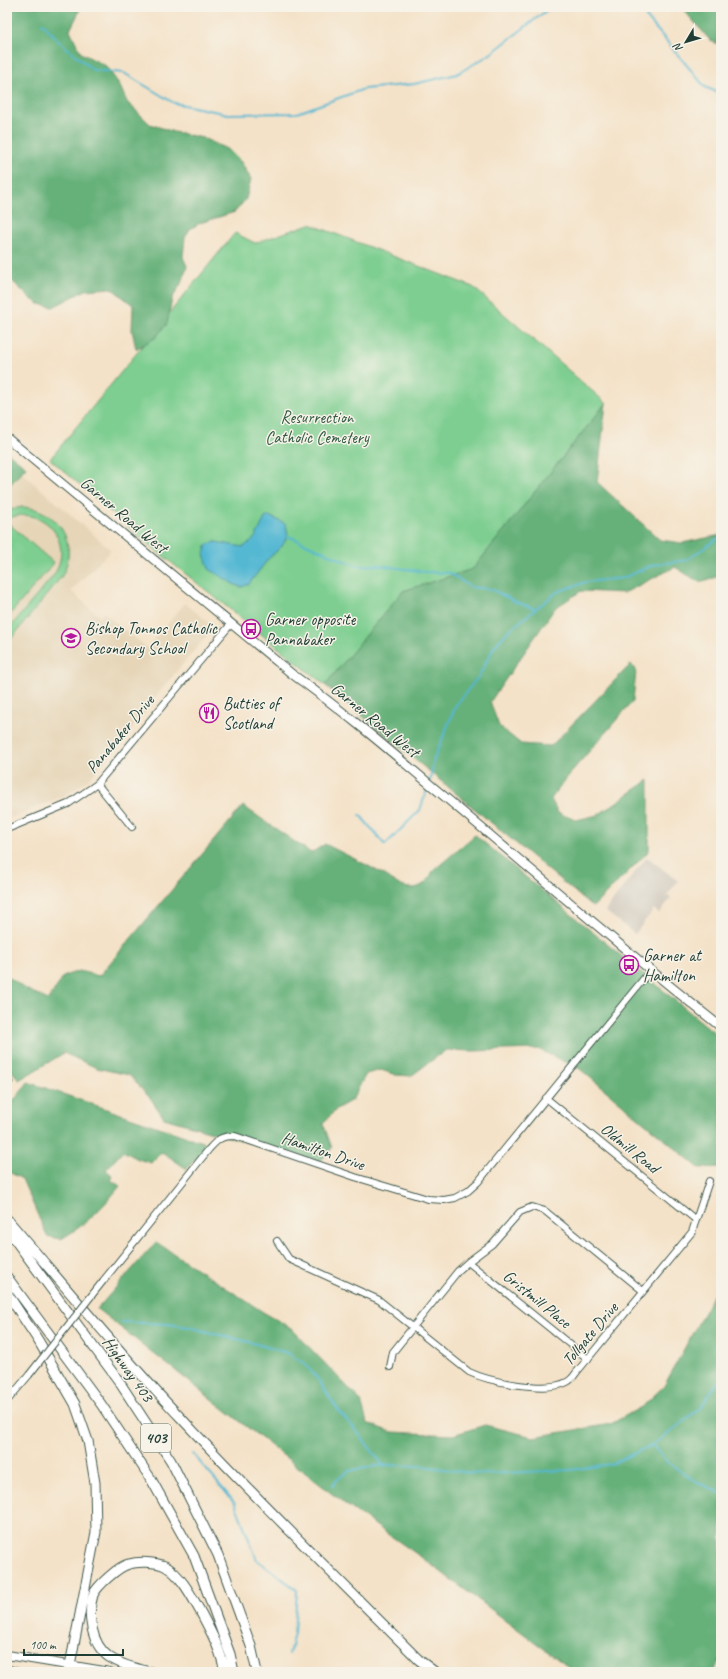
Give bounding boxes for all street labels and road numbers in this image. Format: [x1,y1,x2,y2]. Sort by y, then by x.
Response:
street label: Garner Road West [76,472,174,559]
street label: Garner Road West [327,678,425,764]
street label: Panabaker Drive [81,689,160,777]
street label: Oldmill Road [596,1118,665,1179]
street label: Hamilton Drive [279,1127,369,1175]
street label: Gristmill Place [499,1265,576,1334]
street label: Tollgate Drive [557,1297,624,1370]
street label: Highway 403 [98,1332,159,1407]
road number: 403 [141,1424,171,1452]

